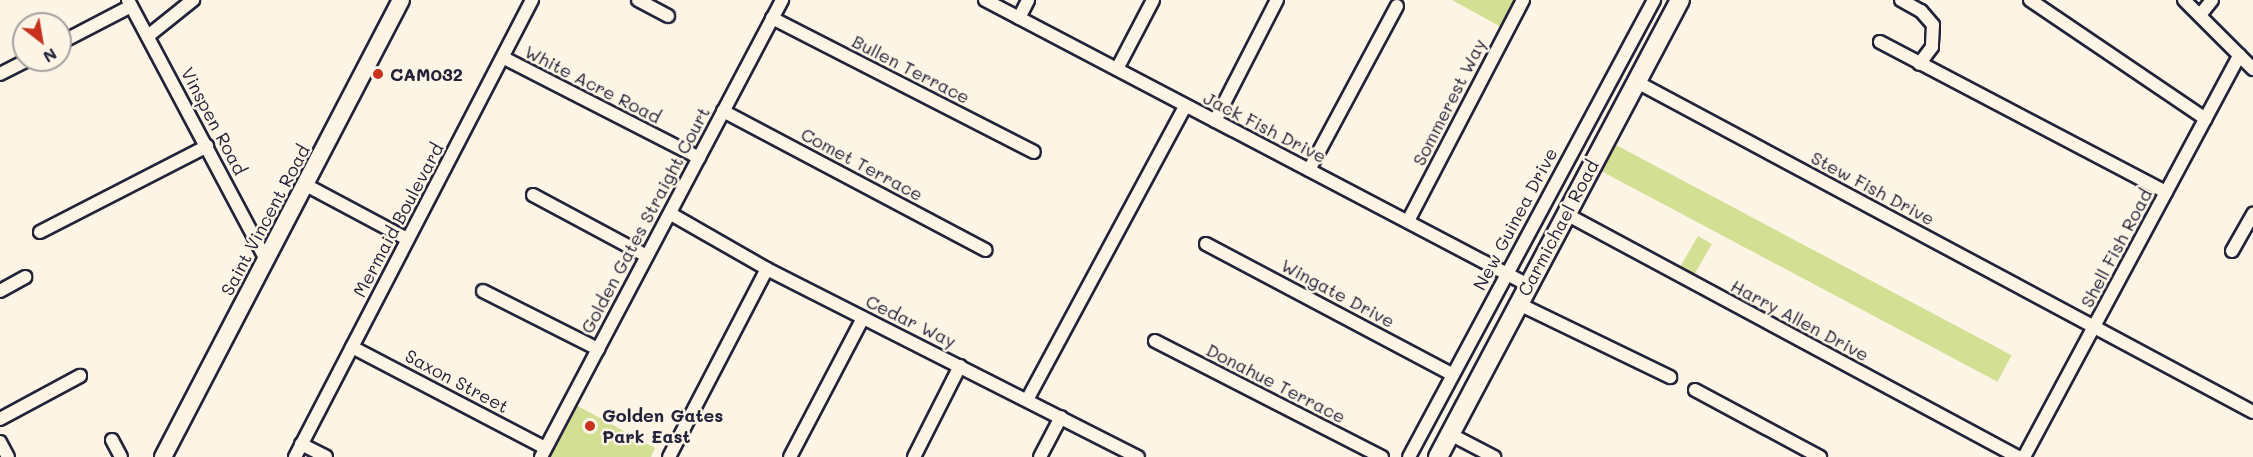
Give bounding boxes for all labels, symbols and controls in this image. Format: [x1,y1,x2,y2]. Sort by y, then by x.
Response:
north arrow [12,12,72,72]
street label: Bullen Terrace [849,30,973,108]
street label: Sommerest Way [1408,35,1490,169]
street label: White Acre Road [521,40,665,128]
text: N [40,44,61,68]
place label: CAM032 [390,63,463,85]
street label: Vinspen Road [177,64,251,178]
marker: CAM032 [371,67,385,81]
street label: Jack Fish Drive [1200,87,1330,167]
street label: Golden Gates Straight Court [576,103,714,337]
street label: Comet Terrace [797,123,927,205]
street label: Mermaid Boulevard [348,139,448,301]
street label: Saint Vincent Road [216,141,314,299]
street label: New Guinea Drive [1468,144,1562,294]
street label: Stew Fish Drive [1808,146,1938,230]
street label: Carmichael Road [1513,156,1603,300]
street label: Shell Fish Road [2076,185,2156,311]
street label: Wingate Drive [1278,254,1398,332]
street label: Harry Allen Drive [1727,274,1873,366]
street label: Cedar Way [862,290,960,352]
street label: Donahue Terrace [1203,339,1349,427]
street label: Saxon Street [402,345,512,417]
place label: Golden Gates Park East [602,405,723,448]
marker: Golden Gates Park East [583,419,597,433]

